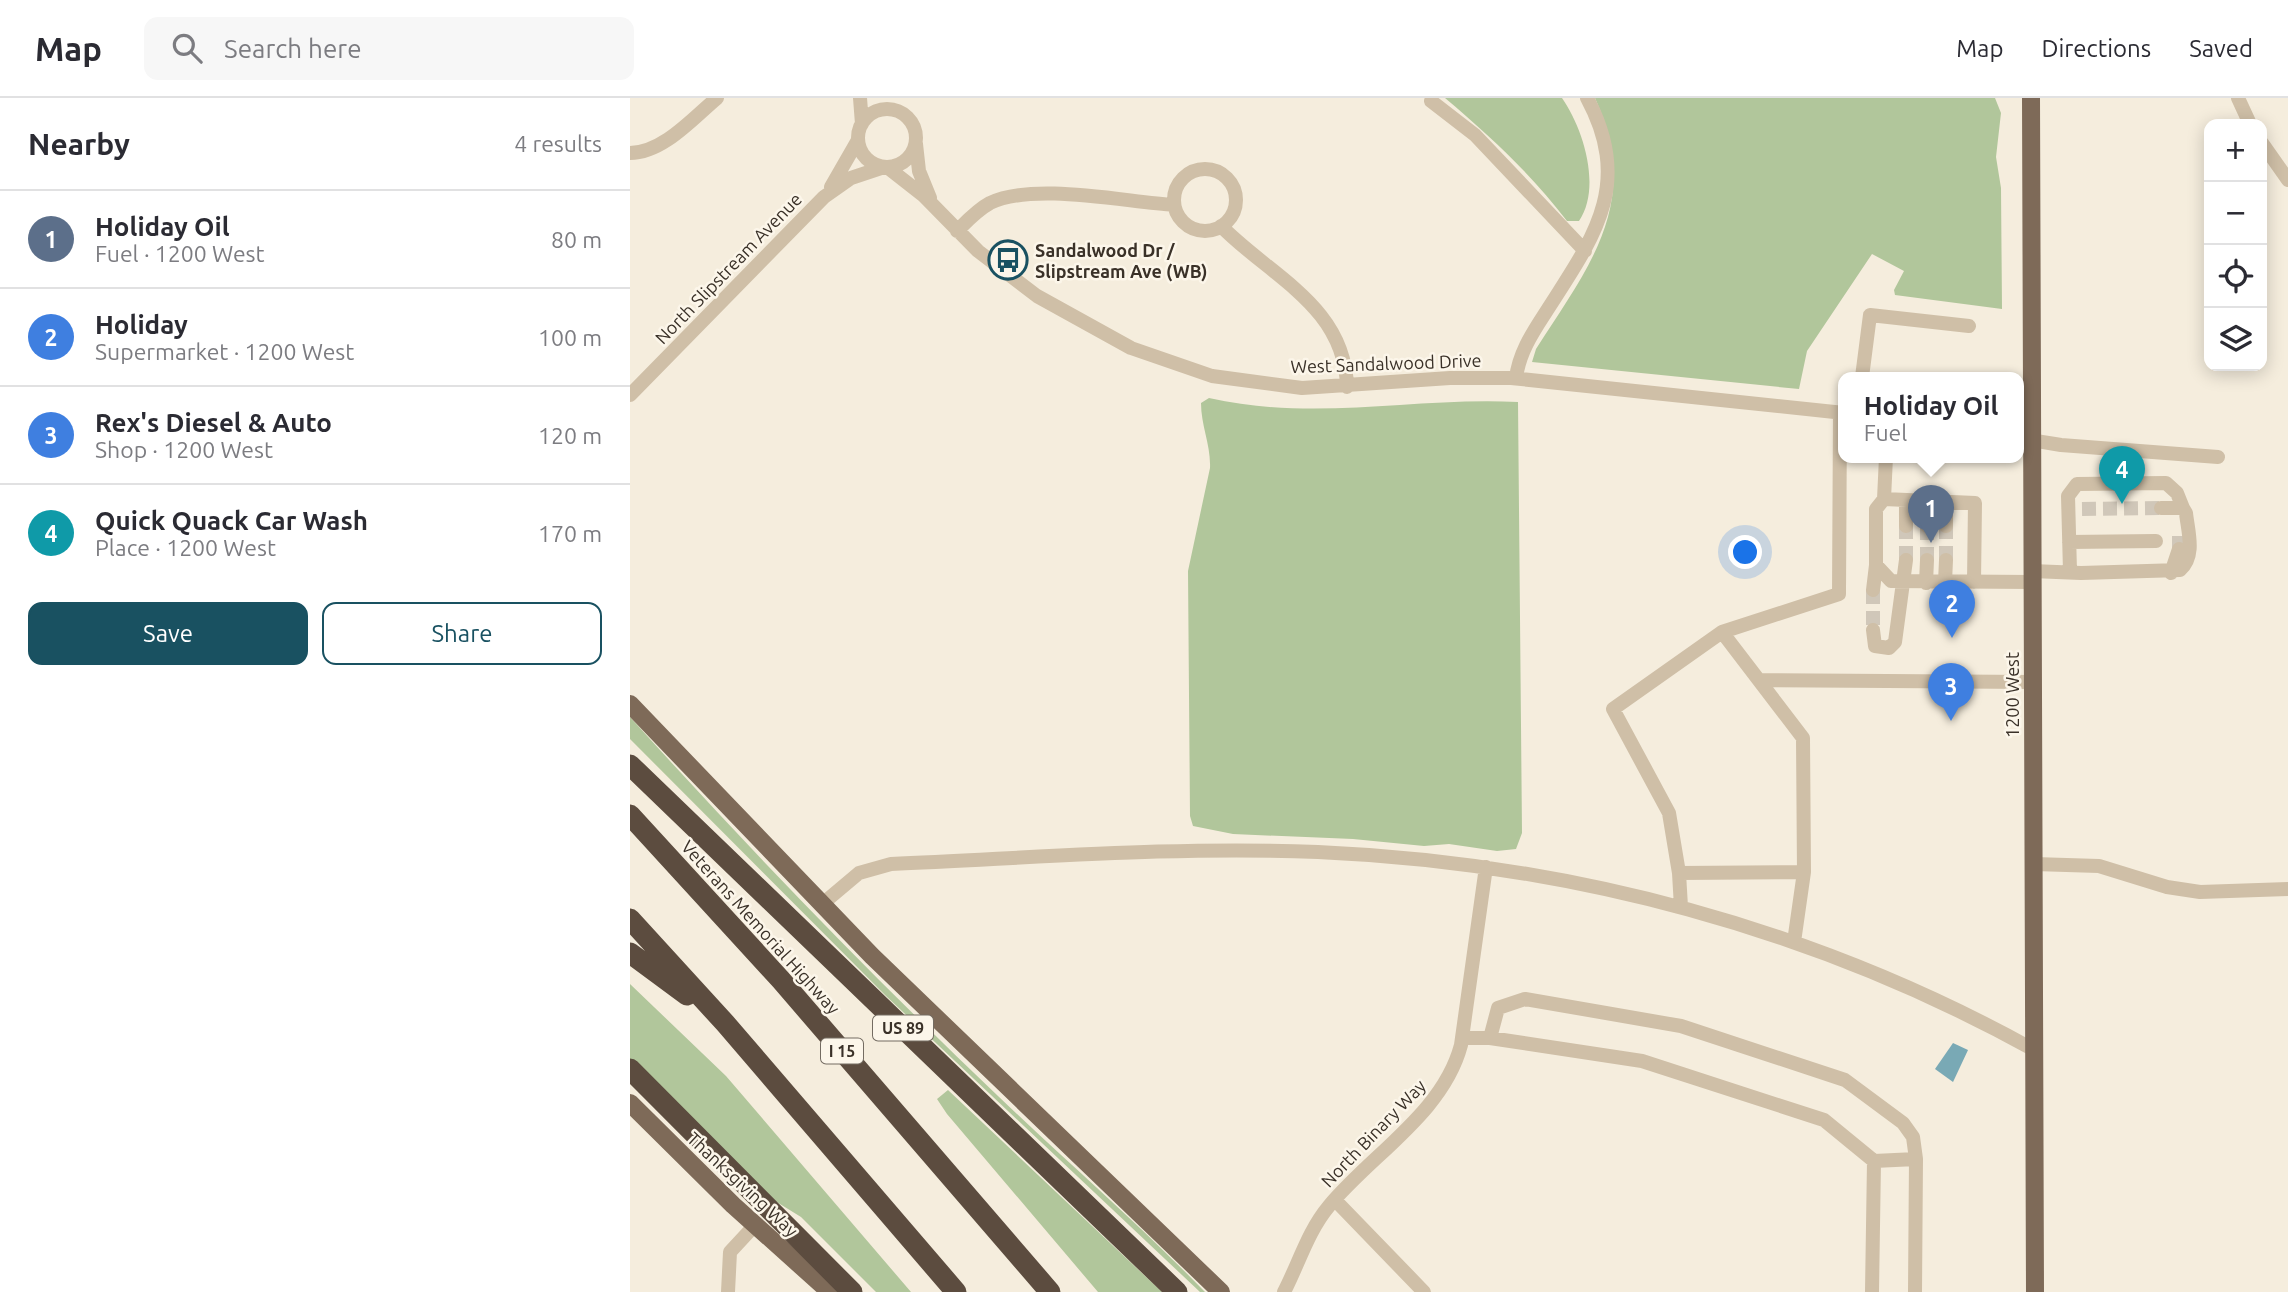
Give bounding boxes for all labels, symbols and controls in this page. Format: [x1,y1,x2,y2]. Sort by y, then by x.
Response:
search box [144,17,634,80]
icon: search [168,29,206,67]
text: Map [35,30,102,67]
text: Search here [224,34,362,63]
text: Map [1956,35,2003,62]
text: Directions [2041,35,2151,62]
text: Saved [2189,35,2253,62]
map controls [2204,119,2267,371]
button: + [2204,119,2267,182]
text: Nearby [28,127,130,161]
text: 4 results [514,131,602,156]
button: − [2204,182,2267,245]
street label: North Slipstream Avenue [651,188,805,348]
text: Holiday Oil [95,212,230,241]
text: 1 [45,227,57,252]
text: 80 m [551,227,602,252]
bus stop icon: Sandalwood Dr / Slipstream Ave (WB) [987,239,1029,281]
place label: Sandalwood Dr / Slipstream Ave (WB) [1035,240,1208,282]
text: Fuel · 1200 West [95,241,265,266]
button: locate [2204,245,2267,308]
button: layers [2204,308,2267,371]
text: Holiday [95,310,188,339]
text: 2 [45,325,57,350]
text: 100 m [538,325,602,350]
text: Supermarket · 1200 West [95,339,354,364]
street label: West Sandalwood Drive [1290,350,1482,376]
popup [1838,372,2024,463]
text: Holiday Oil [1864,391,1998,420]
text: Rex's Diesel & Auto [95,408,332,437]
text: Fuel [1864,420,1907,445]
text: 3 [45,423,57,448]
text: 120 m [538,423,602,448]
text: Shop · 1200 West [95,437,273,462]
pin: 4 [2099,446,2145,504]
pin: 1 [1908,485,1954,543]
text: Quick Quack Car Wash [95,506,368,535]
text: 4 [45,521,57,546]
text: 170 m [538,521,602,546]
text: Place · 1200 West [95,535,276,560]
your location [1728,535,1762,569]
pin: 2 [1929,580,1975,638]
button: Save [28,602,308,665]
button: Share [322,602,602,665]
street label: 1200 West [2002,652,2022,738]
pin: 3 [1928,663,1974,721]
street label: Veterans Memorial Highway [678,836,844,1018]
road number: US 89 [873,1016,933,1040]
road number: I 15 [821,1038,863,1063]
street label: North Binary Way [1317,1075,1429,1191]
street label: Thanksgiving Way [684,1128,803,1240]

